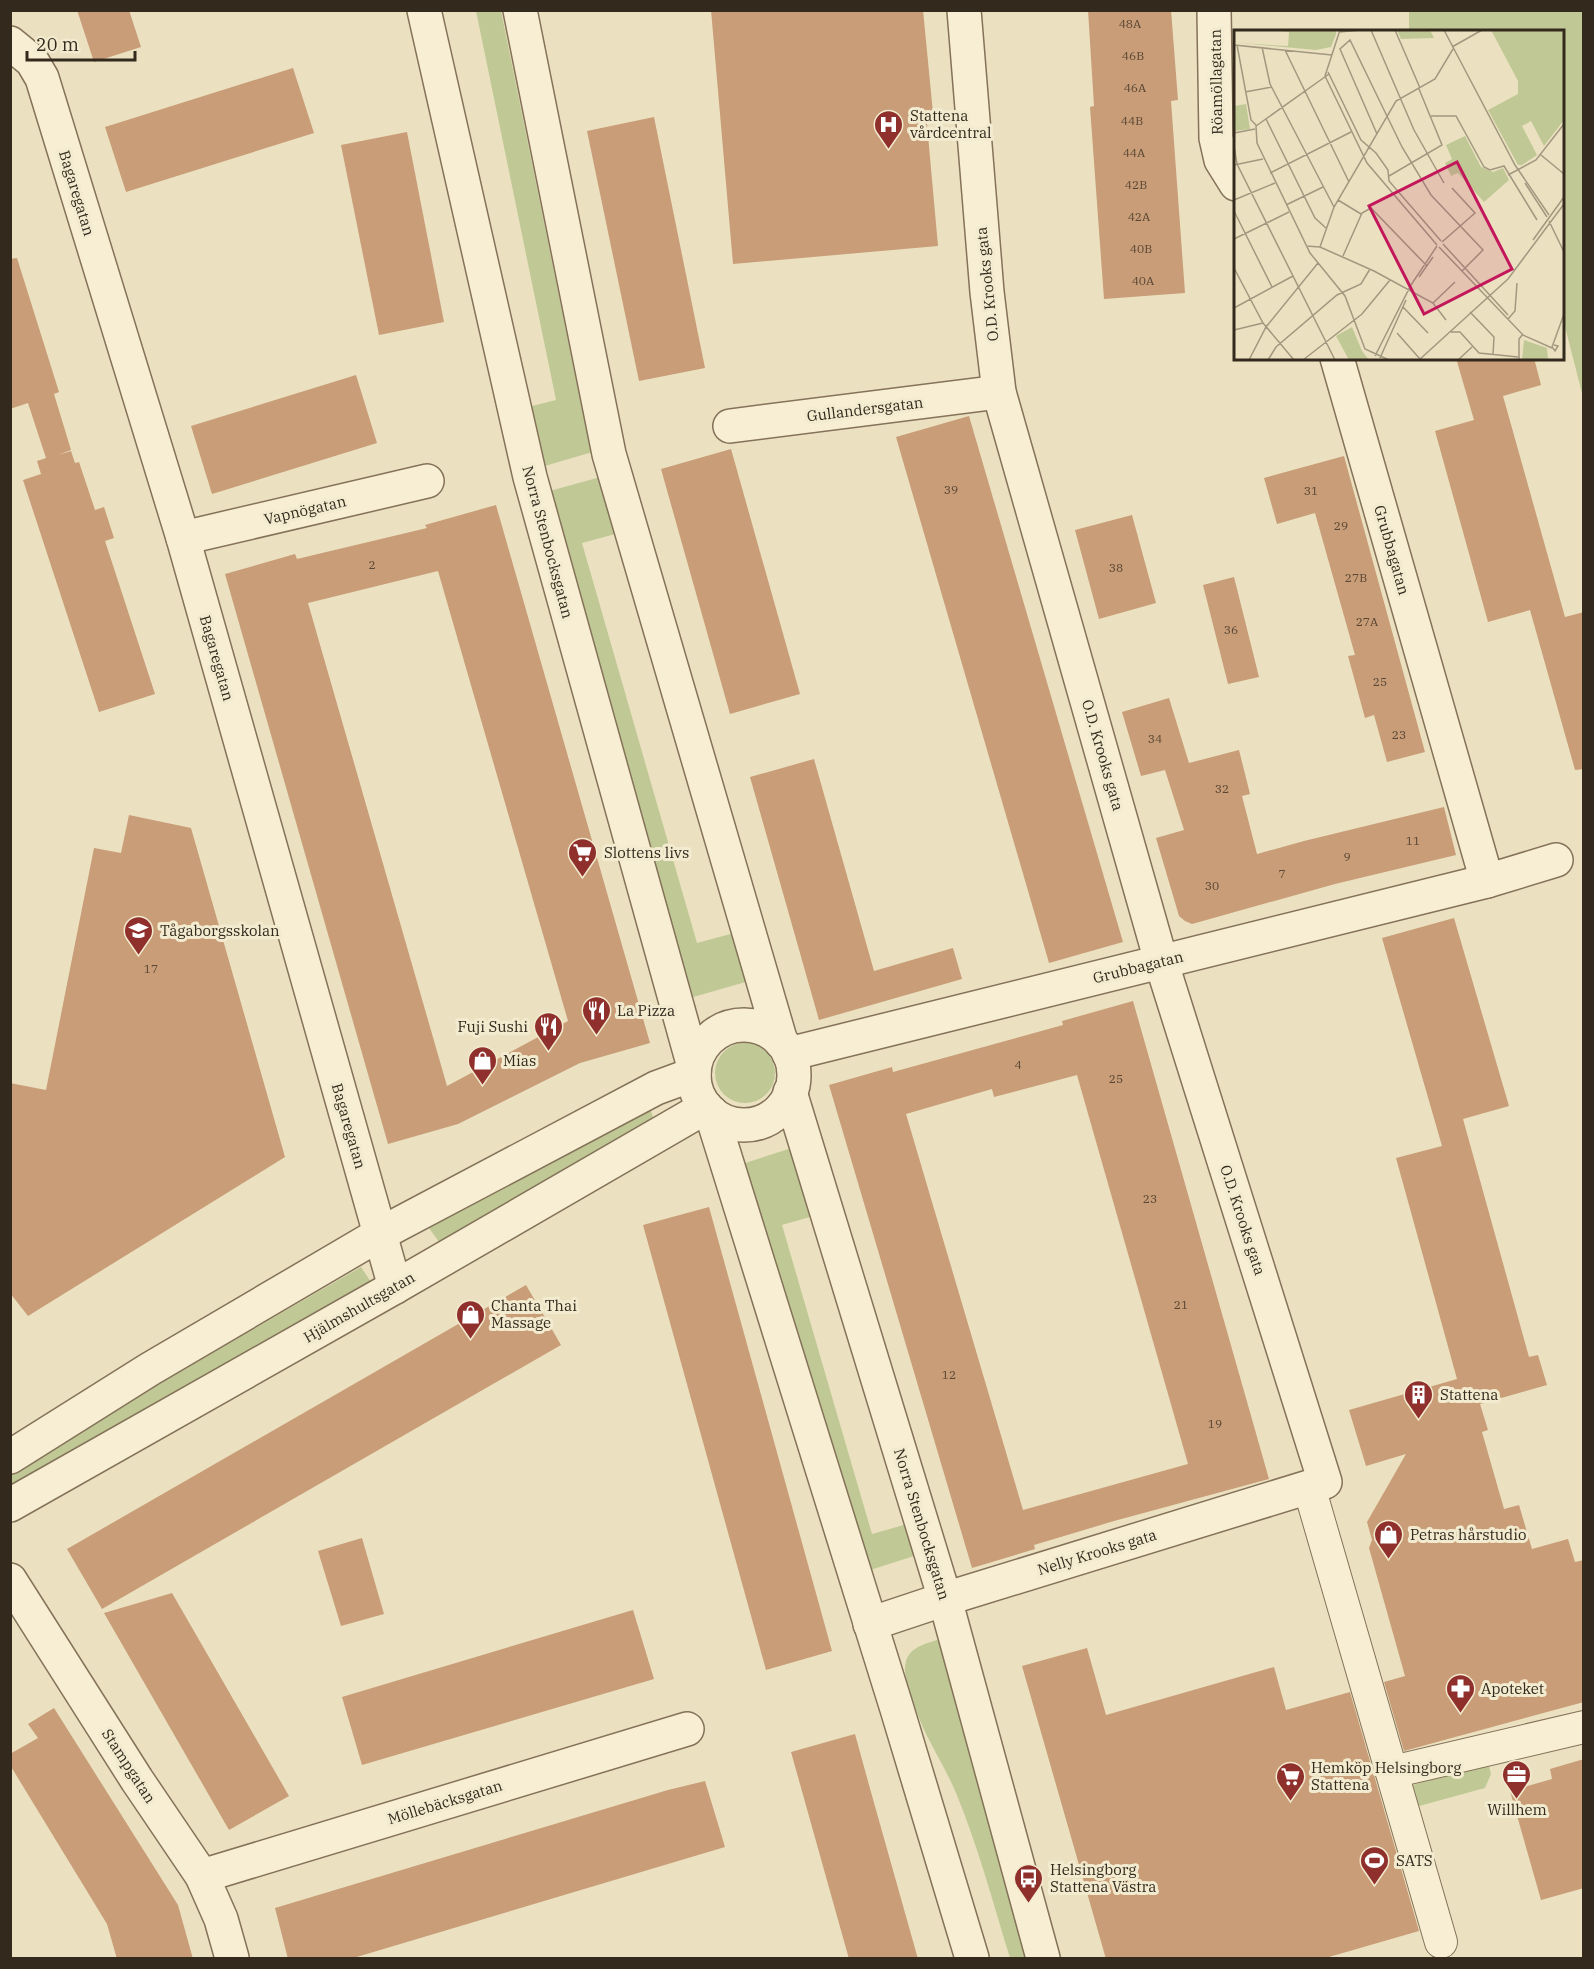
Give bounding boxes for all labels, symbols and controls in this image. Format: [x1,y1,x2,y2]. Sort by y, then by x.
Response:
house number: 48A [1119,16,1142,31]
scale bar [27,24,135,62]
street label: Röamöllagatan [1206,29,1226,135]
inset map [1234,30,1564,360]
text: 20 m [36,33,79,56]
house number: 46B [1122,48,1144,63]
house number: 46A [1124,80,1147,95]
place label: Stattena vårdcentral [910,106,992,142]
hospital icon: Stattena vårdcentral [873,108,905,150]
house number: 44B [1121,113,1143,128]
house number: 44A [1123,145,1146,160]
street label: Bagaregatan [55,148,99,238]
house number: 42B [1125,177,1147,192]
house number: 42A [1128,209,1151,224]
street label: O.D. Krooks gata [972,226,1002,342]
house number: 40B [1130,241,1152,256]
house number: 40A [1132,273,1155,288]
street label: Gullandersgatan [806,392,925,426]
street label: Norra Stenbocksgatan [518,464,578,621]
house number: 39 [944,482,958,497]
house number: 31 [1304,483,1318,498]
street label: Vapnögatan [262,491,348,529]
street label: Grubbagatan [1370,503,1414,597]
house number: 29 [1334,518,1348,533]
house number: 2 [368,557,376,572]
house number: 38 [1109,560,1123,575]
house number: 27B [1345,570,1367,585]
street label: Bagaregatan [196,613,238,703]
house number: 27A [1356,614,1379,629]
house number: 36 [1224,622,1238,637]
house number: 25 [1373,674,1387,689]
street label: O.D. Krooks gata [1078,697,1128,813]
house number: 23 [1392,727,1406,742]
house number: 34 [1148,731,1162,746]
house number: 32 [1215,781,1229,796]
house number: 11 [1406,833,1420,848]
supermarket icon: Slottens livs [567,836,599,878]
place label: Slottens livs [604,843,689,862]
house number: 9 [1343,849,1351,864]
house number: 7 [1278,866,1286,881]
house number: 30 [1205,878,1219,893]
school or university icon: Tågaborgsskolan [123,914,155,956]
place label: Tågaborgsskolan [160,921,280,940]
street label: Grubbagatan [1091,946,1186,987]
house number: 17 [144,961,158,976]
restaurant icon: La Pizza [580,994,612,1036]
place label: La Pizza [617,1001,675,1020]
restaurant icon: Fuji Sushi [533,1010,565,1052]
place label: Fuji Sushi [457,1017,528,1036]
shop icon: Mias [466,1044,498,1086]
place label: Mias [503,1051,536,1070]
house number: 4 [1014,1057,1022,1072]
house number: 25 [1109,1071,1123,1086]
street label: Bagaregatan [328,1081,370,1171]
street label: O.D. Krooks gata [1216,1162,1270,1278]
house number: 23 [1143,1191,1157,1206]
street label: Hjälmshultsgatan [300,1267,418,1347]
place label: Chanta Thai Massage [491,1296,577,1332]
house number: 21 [1174,1297,1188,1312]
shop icon: Chanta Thai Massage [454,1298,486,1340]
house number: 12 [942,1367,956,1382]
building icon: Stattena [1403,1378,1435,1420]
place label: Stattena [1440,1385,1498,1404]
house number: 19 [1208,1416,1222,1431]
street label: Norra Stenbocksgatan [890,1446,954,1602]
shop icon: Petras hårstudio [1373,1518,1405,1560]
street label: Nelly Krooks gata [1035,1525,1159,1579]
place label: Petras hårstudio [1410,1525,1526,1544]
pharmacy icon: Apoteket [1444,1672,1476,1714]
place label: Apoteket [1481,1679,1544,1698]
street label: Stampgatan [98,1725,160,1807]
place label: Hemköp Helsingborg Stattena [1311,1758,1461,1794]
office icon: Willhem [1501,1758,1533,1800]
supermarket icon: Hemköp Helsingborg Stattena [1274,1760,1306,1802]
street label: Möllebäcksgatan [385,1775,505,1828]
place label: Willhem [1487,1800,1547,1819]
sports icon: SATS [1359,1844,1391,1886]
place label: SATS [1396,1851,1433,1870]
place label: Helsingborg Stattena Västra [1050,1860,1156,1896]
bus stop icon: Helsingborg Stattena Västra [1013,1862,1045,1904]

